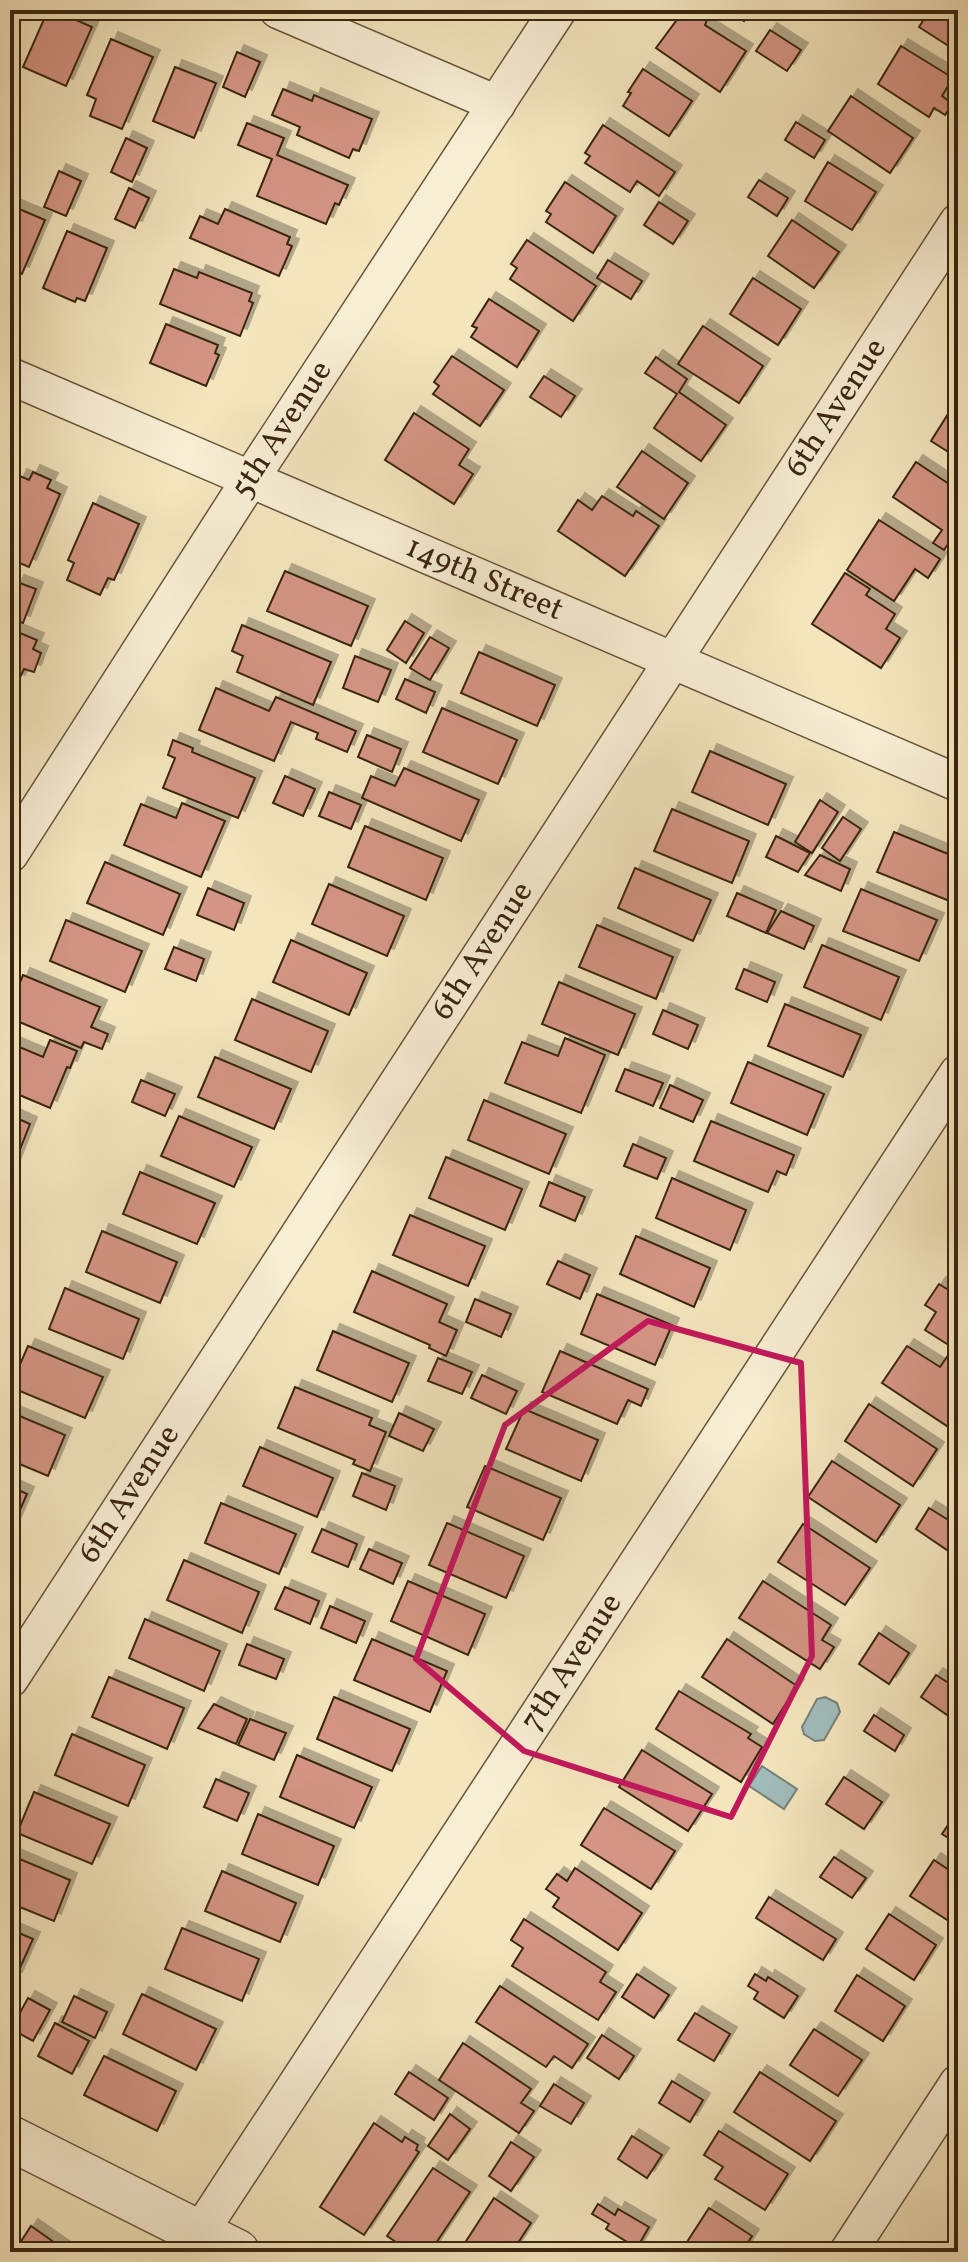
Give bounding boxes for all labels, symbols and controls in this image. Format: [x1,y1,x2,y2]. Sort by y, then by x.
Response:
street label: 6th Avenue [775,330,898,486]
street label: 5th Avenue [221,352,344,508]
street label: 149th Street [398,526,570,633]
street label: 6th Avenue [422,873,545,1030]
street label: 6th Avenue [69,1417,191,1573]
street label: 7th Avenue [511,1585,634,1741]

